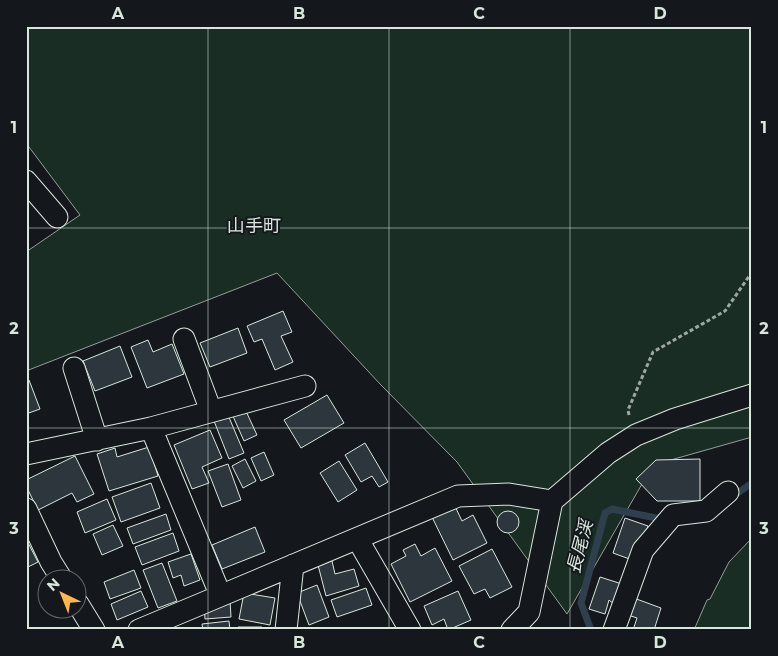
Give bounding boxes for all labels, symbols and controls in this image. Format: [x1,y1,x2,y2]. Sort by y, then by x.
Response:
text: A [111,4,125,23]
text: B [293,4,305,23]
text: C [473,4,485,23]
text: D [653,4,667,23]
text: 1 [11,118,17,137]
text: 1 [761,118,767,137]
district label: 山手町 [227,215,281,237]
text: 2 [9,319,19,338]
text: 2 [759,319,769,338]
water label: 長尾渓 [562,516,598,576]
text: 3 [8,519,19,538]
text: 3 [758,519,769,538]
north arrow [38,568,88,618]
text: N [43,574,63,595]
text: A [111,633,125,652]
text: B [293,633,305,652]
text: C [473,633,485,652]
text: D [653,633,667,652]

